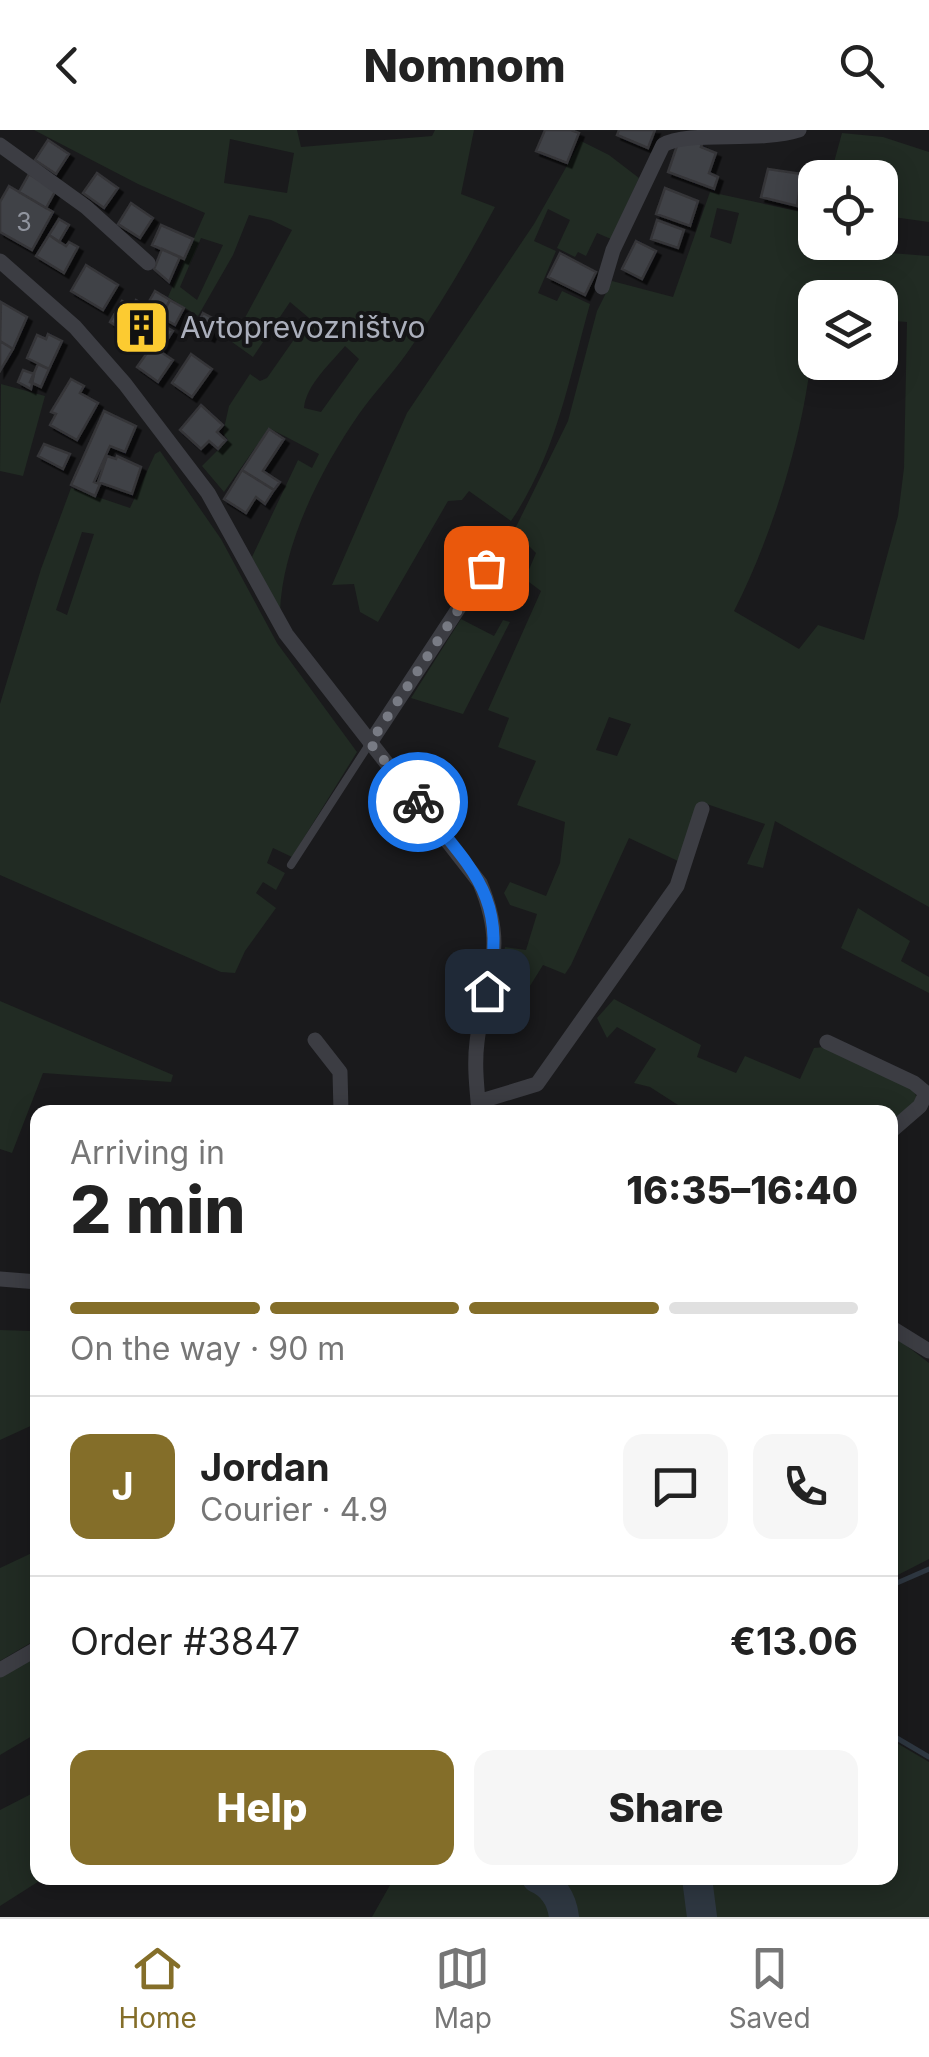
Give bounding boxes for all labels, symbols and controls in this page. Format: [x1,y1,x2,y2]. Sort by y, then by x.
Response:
icon: back [40,38,95,93]
text: Nomnom [363,38,566,93]
icon: search [834,38,889,93]
map controls [798,160,898,380]
button: locate [798,160,898,260]
house number: 3 [16,207,32,237]
button: layers [798,280,898,380]
building icon: Avtoprevozništvo [111,297,171,357]
place label: Avtoprevozništvo [180,309,425,345]
pin [444,526,529,611]
icon: bag [459,541,514,596]
courier [368,752,468,852]
icon: bike [391,775,446,830]
pin [445,949,530,1034]
icon: home [460,964,515,1019]
text: Arriving in [70,1133,225,1172]
text: 16:35–16:40 [626,1167,858,1213]
text: 2 min [70,1170,246,1249]
text: On the way · 90 m [70,1329,345,1368]
button: chat [623,1434,728,1539]
button: phone [753,1434,858,1539]
text: Jordan [200,1444,330,1490]
text: J [111,1463,134,1509]
text: Courier · 4.9 [200,1490,388,1529]
text: Order #3847 [70,1618,300,1664]
text: €13.06 [730,1618,858,1664]
button: Help [70,1750,454,1865]
button: Share [474,1750,858,1865]
tab: Home [118,1941,197,2035]
tab: Map [434,1941,492,2035]
tab: Saved [729,1941,811,2035]

